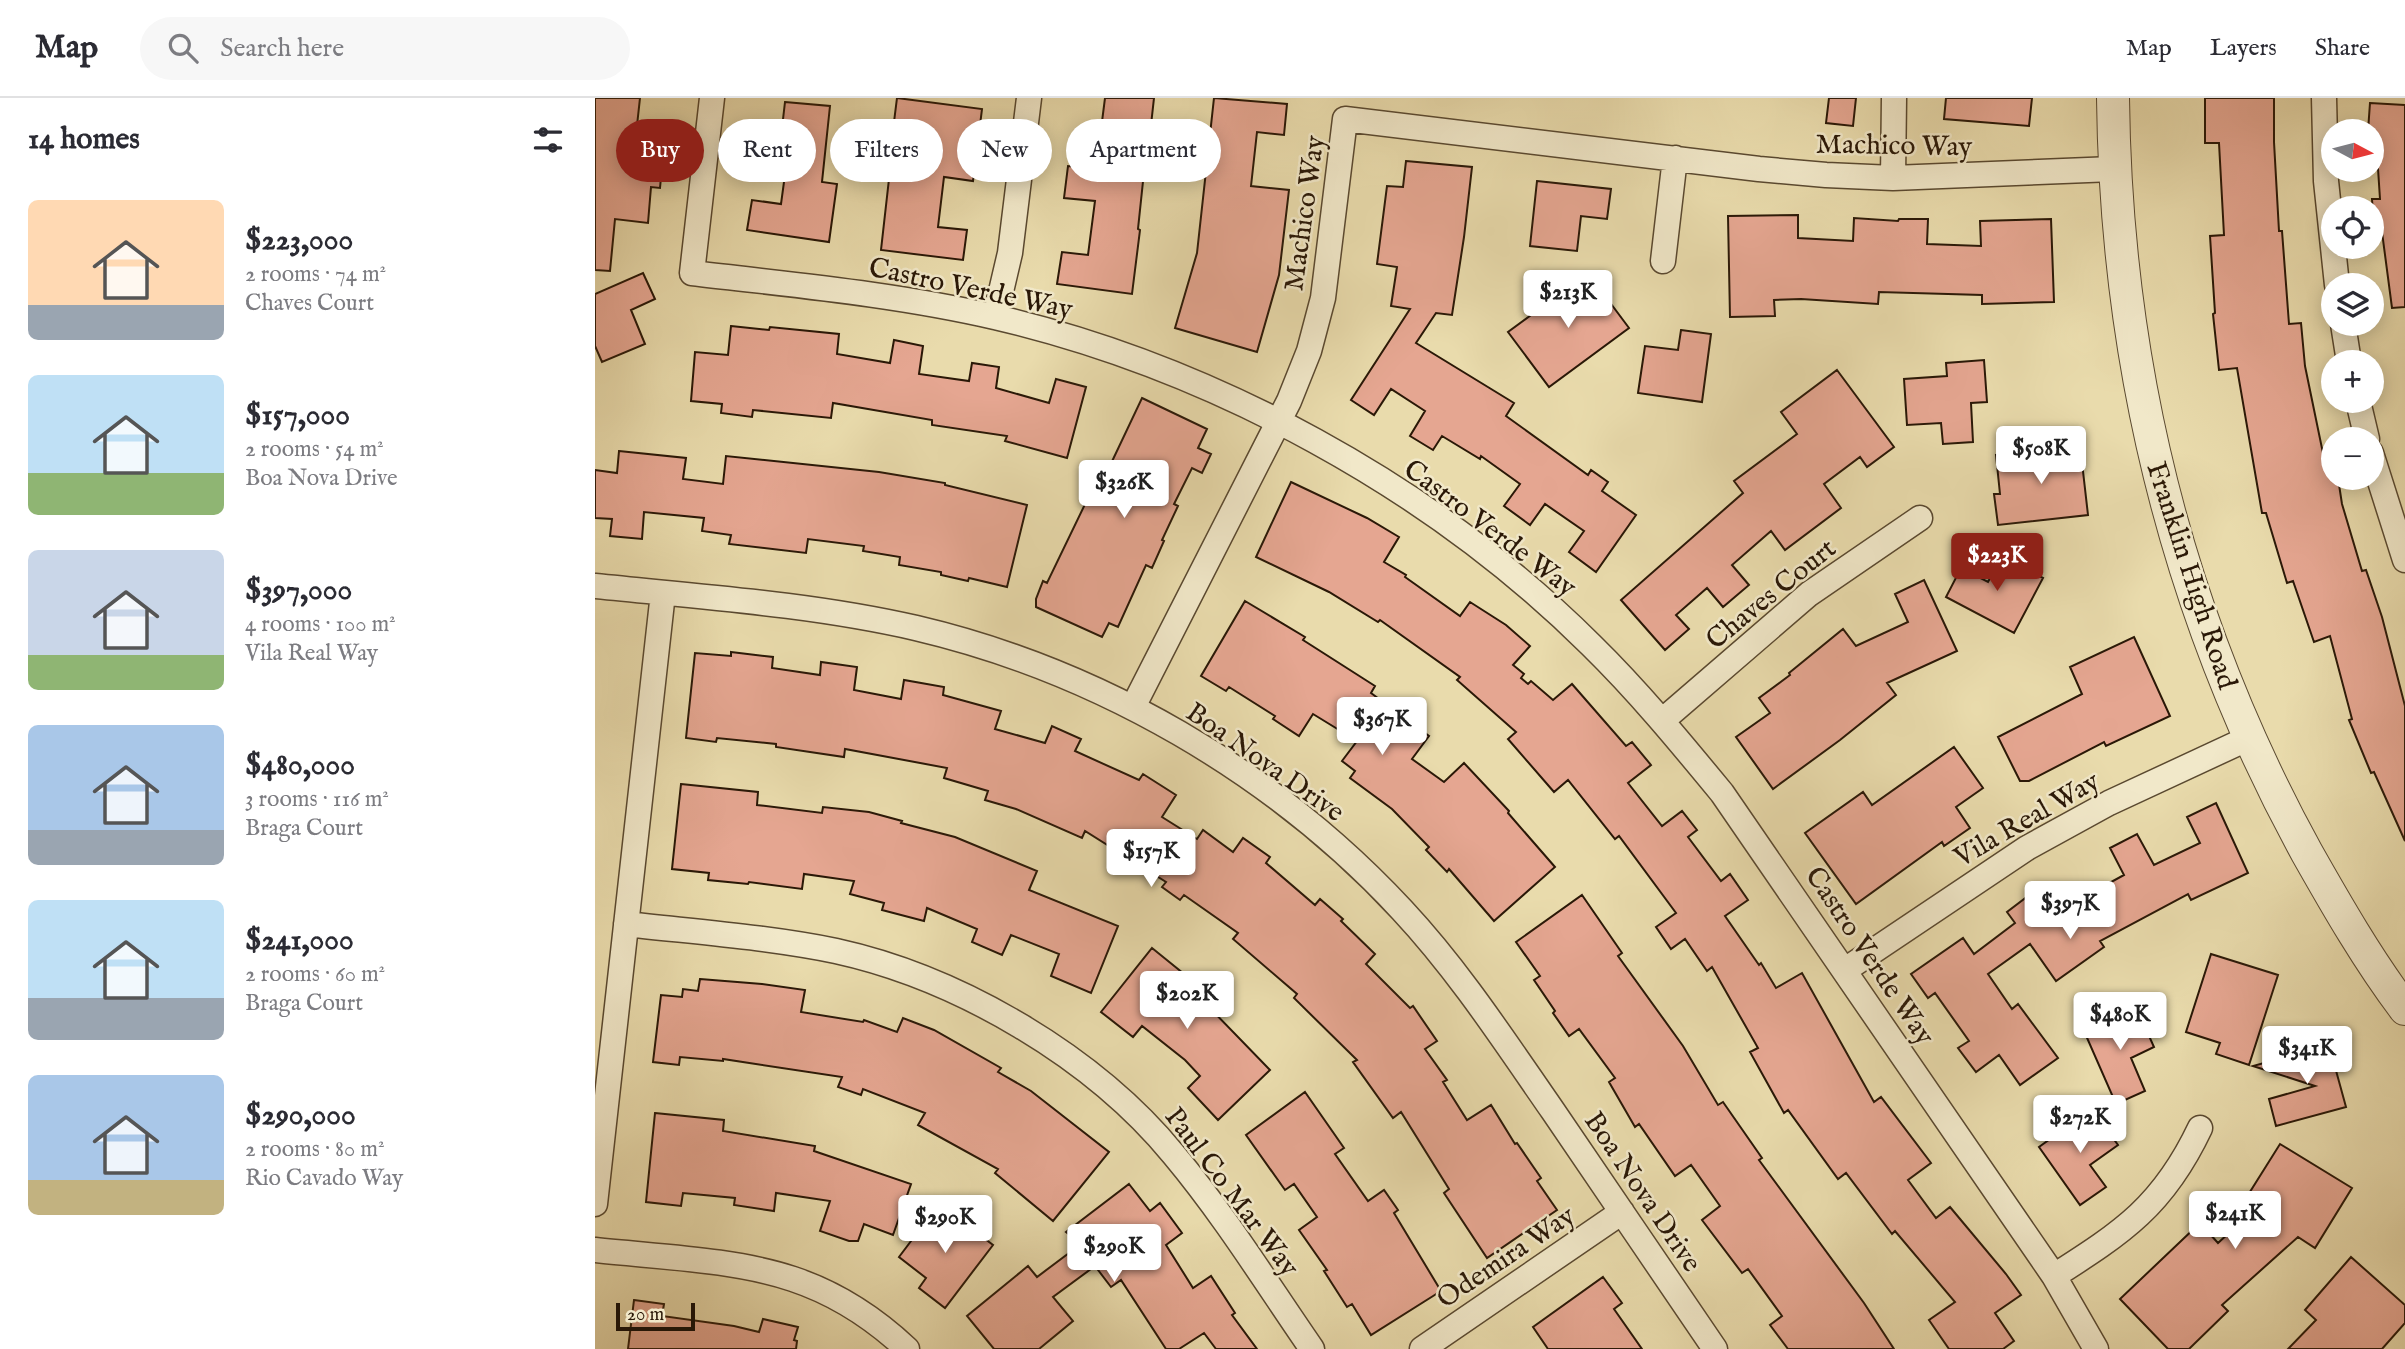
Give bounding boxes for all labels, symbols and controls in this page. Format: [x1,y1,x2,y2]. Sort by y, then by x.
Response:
search box [140,17,630,80]
text: Map [35,27,98,69]
icon: search [164,29,202,67]
text: Search here [220,32,344,65]
text: Map [2126,33,2172,64]
text: Layers [2210,33,2277,64]
text: Share [2315,33,2370,64]
chip: Buy [616,119,704,182]
chip: Rent [718,119,816,182]
chip: Filters [830,119,943,182]
chip: New [957,119,1052,182]
chip: Apartment [1066,119,1221,182]
north arrow [2321,119,2383,182]
map controls [2321,119,2384,490]
text: 14 homes [28,121,140,159]
icon: filters [529,121,567,159]
street label: Machico Way [1815,128,1973,165]
street label: Machico Way [1277,133,1334,293]
button: locate [2321,196,2384,259]
text: $223,000 [245,222,353,260]
icon: home [84,228,168,312]
street label: Castro Verde Way [865,251,1076,328]
text: 2 rooms · 74 m² [245,260,386,289]
pin: $213K [1519,271,1617,330]
button: layers [2321,273,2384,336]
text: $213K [1539,278,1597,307]
text: Chaves Court [245,289,374,318]
button: + [2321,350,2384,413]
text: $157,000 [245,397,350,435]
icon: home [84,403,168,487]
pin: $508K [1992,426,2090,486]
button: − [2321,427,2384,490]
text: $508K [2012,434,2070,463]
text: 2 rooms · 54 m² [245,435,384,464]
street label: Castro Verde Way [1396,453,1583,606]
street label: Franklin High Road [2137,458,2244,694]
pin: $326K [1075,460,1173,520]
text: Boa Nova Drive [245,464,398,493]
text: $326K [1095,468,1153,497]
street label: Chaves Court [1699,532,1844,658]
pin: $223K [1948,533,2046,593]
text: $223K [1967,541,2027,570]
text: $397,000 [245,572,352,610]
icon: home [84,578,168,662]
text: 4 rooms · 100 m² [245,610,396,639]
text: Vila Real Way [245,639,378,668]
street label: Boa Nova Drive [1178,695,1351,831]
pin: $367K [1333,698,1431,757]
text: $367K [1353,705,1411,734]
text: $480,000 [245,747,355,785]
icon: home [84,753,168,837]
street label: Vila Real Way [1947,764,2106,876]
text: 3 rooms · 116 m² [245,785,389,814]
text: Braga Court [245,814,363,843]
pin: $157K [1102,830,1200,889]
text: $157K [1122,837,1180,866]
street label: Castro Verde Way [1796,861,1942,1052]
pin: $397K [2021,882,2119,941]
text: $397K [2041,889,2099,918]
text: $241,000 [245,922,354,960]
icon: home [84,928,168,1012]
text: 2 rooms · 60 m² [245,960,385,989]
pin: $202K [1138,972,1236,1031]
text: $202K [1156,979,1218,1008]
text: Braga Court [245,989,363,1018]
pin: $480K [2071,992,2169,1052]
text: $480K [2090,1000,2150,1029]
pin: $341K [2258,1026,2356,1086]
text: $341K [2278,1034,2336,1063]
pin: $272K [2031,1096,2129,1155]
text: $290,000 [245,1097,356,1135]
street label: Paul Co Mar Way [1156,1101,1306,1284]
icon: home [84,1103,168,1187]
text: $272K [2049,1103,2111,1132]
street label: Boa Nova Drive [1575,1106,1708,1279]
text: 2 rooms · 80 m² [245,1135,385,1164]
text: Rio Cavado Way [245,1164,403,1193]
pin: $241K [2186,1192,2284,1251]
pin: $290K [896,1196,994,1255]
street label: Odemira Way [1431,1199,1582,1317]
text: $241K [2205,1199,2265,1228]
text: $290K [914,1203,976,1232]
pin: $290K [1065,1224,1163,1284]
text: $290K [1083,1232,1145,1261]
scale bar [616,1300,695,1332]
text: 20 m [627,1303,664,1327]

